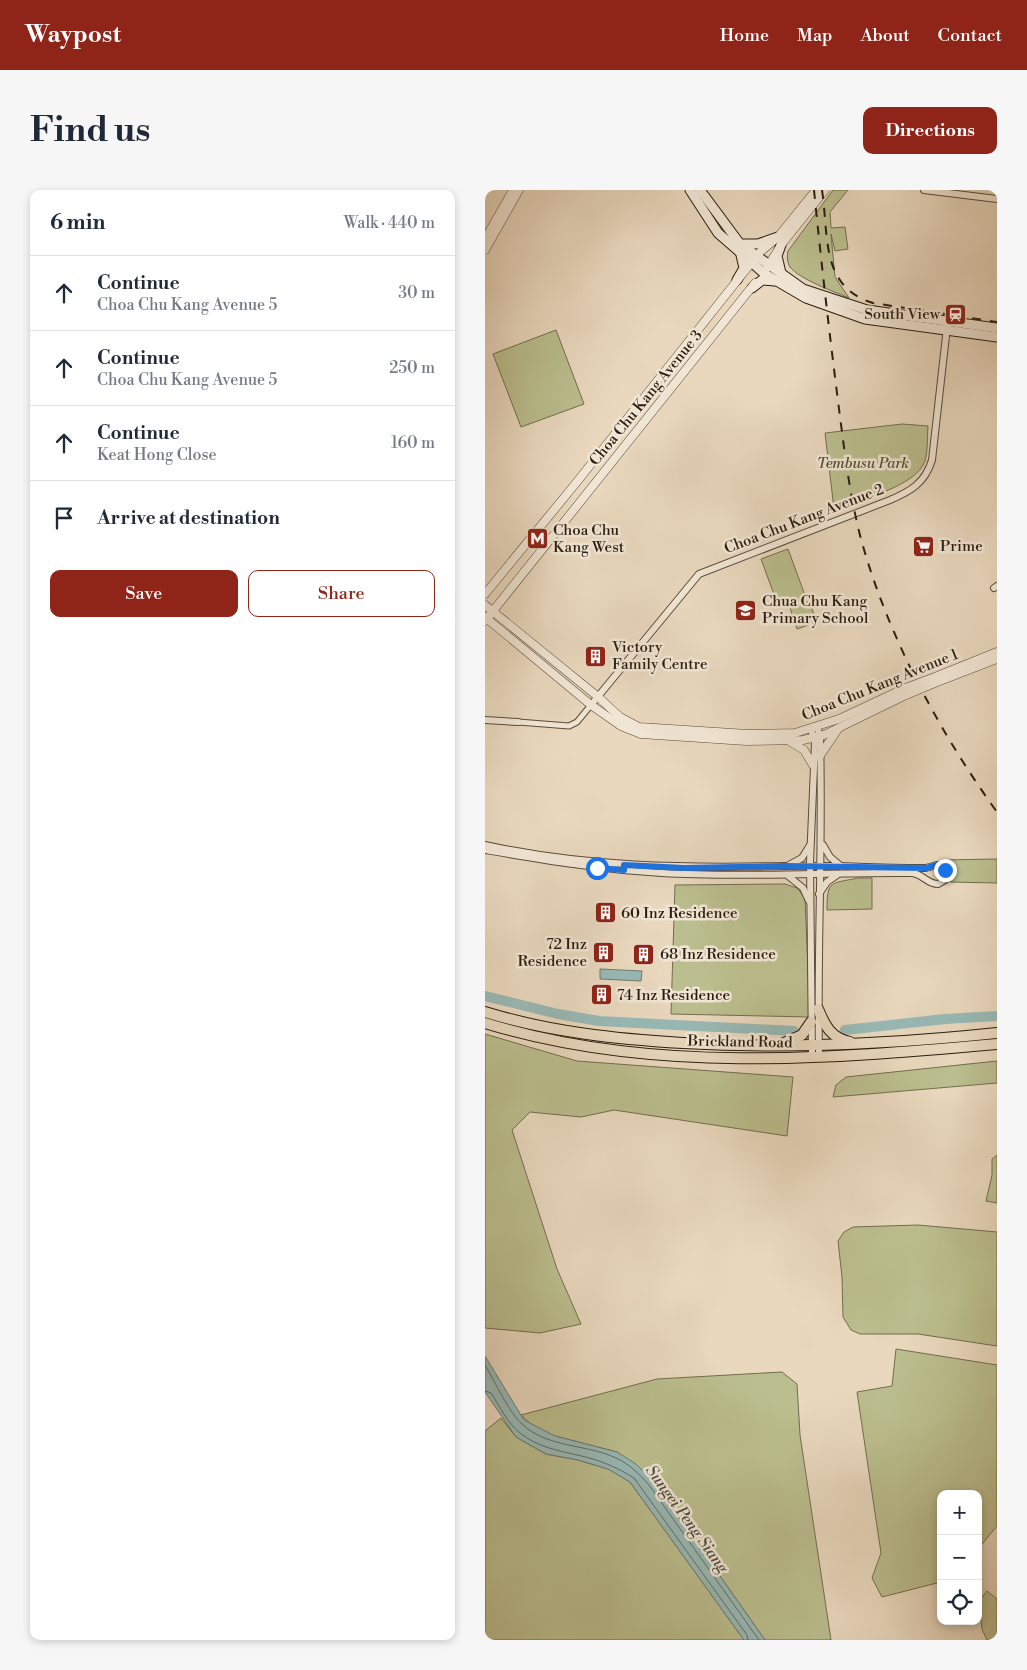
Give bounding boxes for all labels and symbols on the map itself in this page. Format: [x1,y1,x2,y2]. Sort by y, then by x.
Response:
station icon: South View [944,302,968,326]
place label: South View [864,305,941,324]
street label: Choa Chu Kang Avenue 3 [585,326,707,470]
park label: Tembusu Park [817,454,909,473]
street label: Choa Chu Kang Avenue 2 [722,480,886,558]
place label: Choa Chu Kang West [553,521,625,557]
metro station icon: Choa Chu Kang West [525,527,549,551]
supermarket icon: Prime [912,534,936,558]
place label: Prime [940,537,983,556]
place label: Chua Chu Kang Primary School [762,592,869,628]
school or university icon: Chua Chu Kang Primary School [734,598,758,622]
place label: Victory Family Centre [611,638,708,674]
building icon: Victory Family Centre [584,644,608,668]
street label: Choa Chu Kang Avenue 1 [799,645,962,725]
route start [586,857,609,880]
route end [934,859,957,882]
building icon: 60 Inz Residence [593,901,617,925]
place label: 60 Inz Residence [621,904,738,923]
place label: 72 Inz Residence [517,935,587,971]
building icon: 72 Inz Residence [591,941,615,965]
building icon: 68 Inz Residence [632,942,656,966]
place label: 68 Inz Residence [660,945,776,964]
building icon: 74 Inz Residence [589,983,613,1007]
place label: 74 Inz Residence [617,986,730,1005]
street label: Brickland Road [686,1032,793,1052]
water label: Sungei Peng Siang [641,1461,733,1577]

